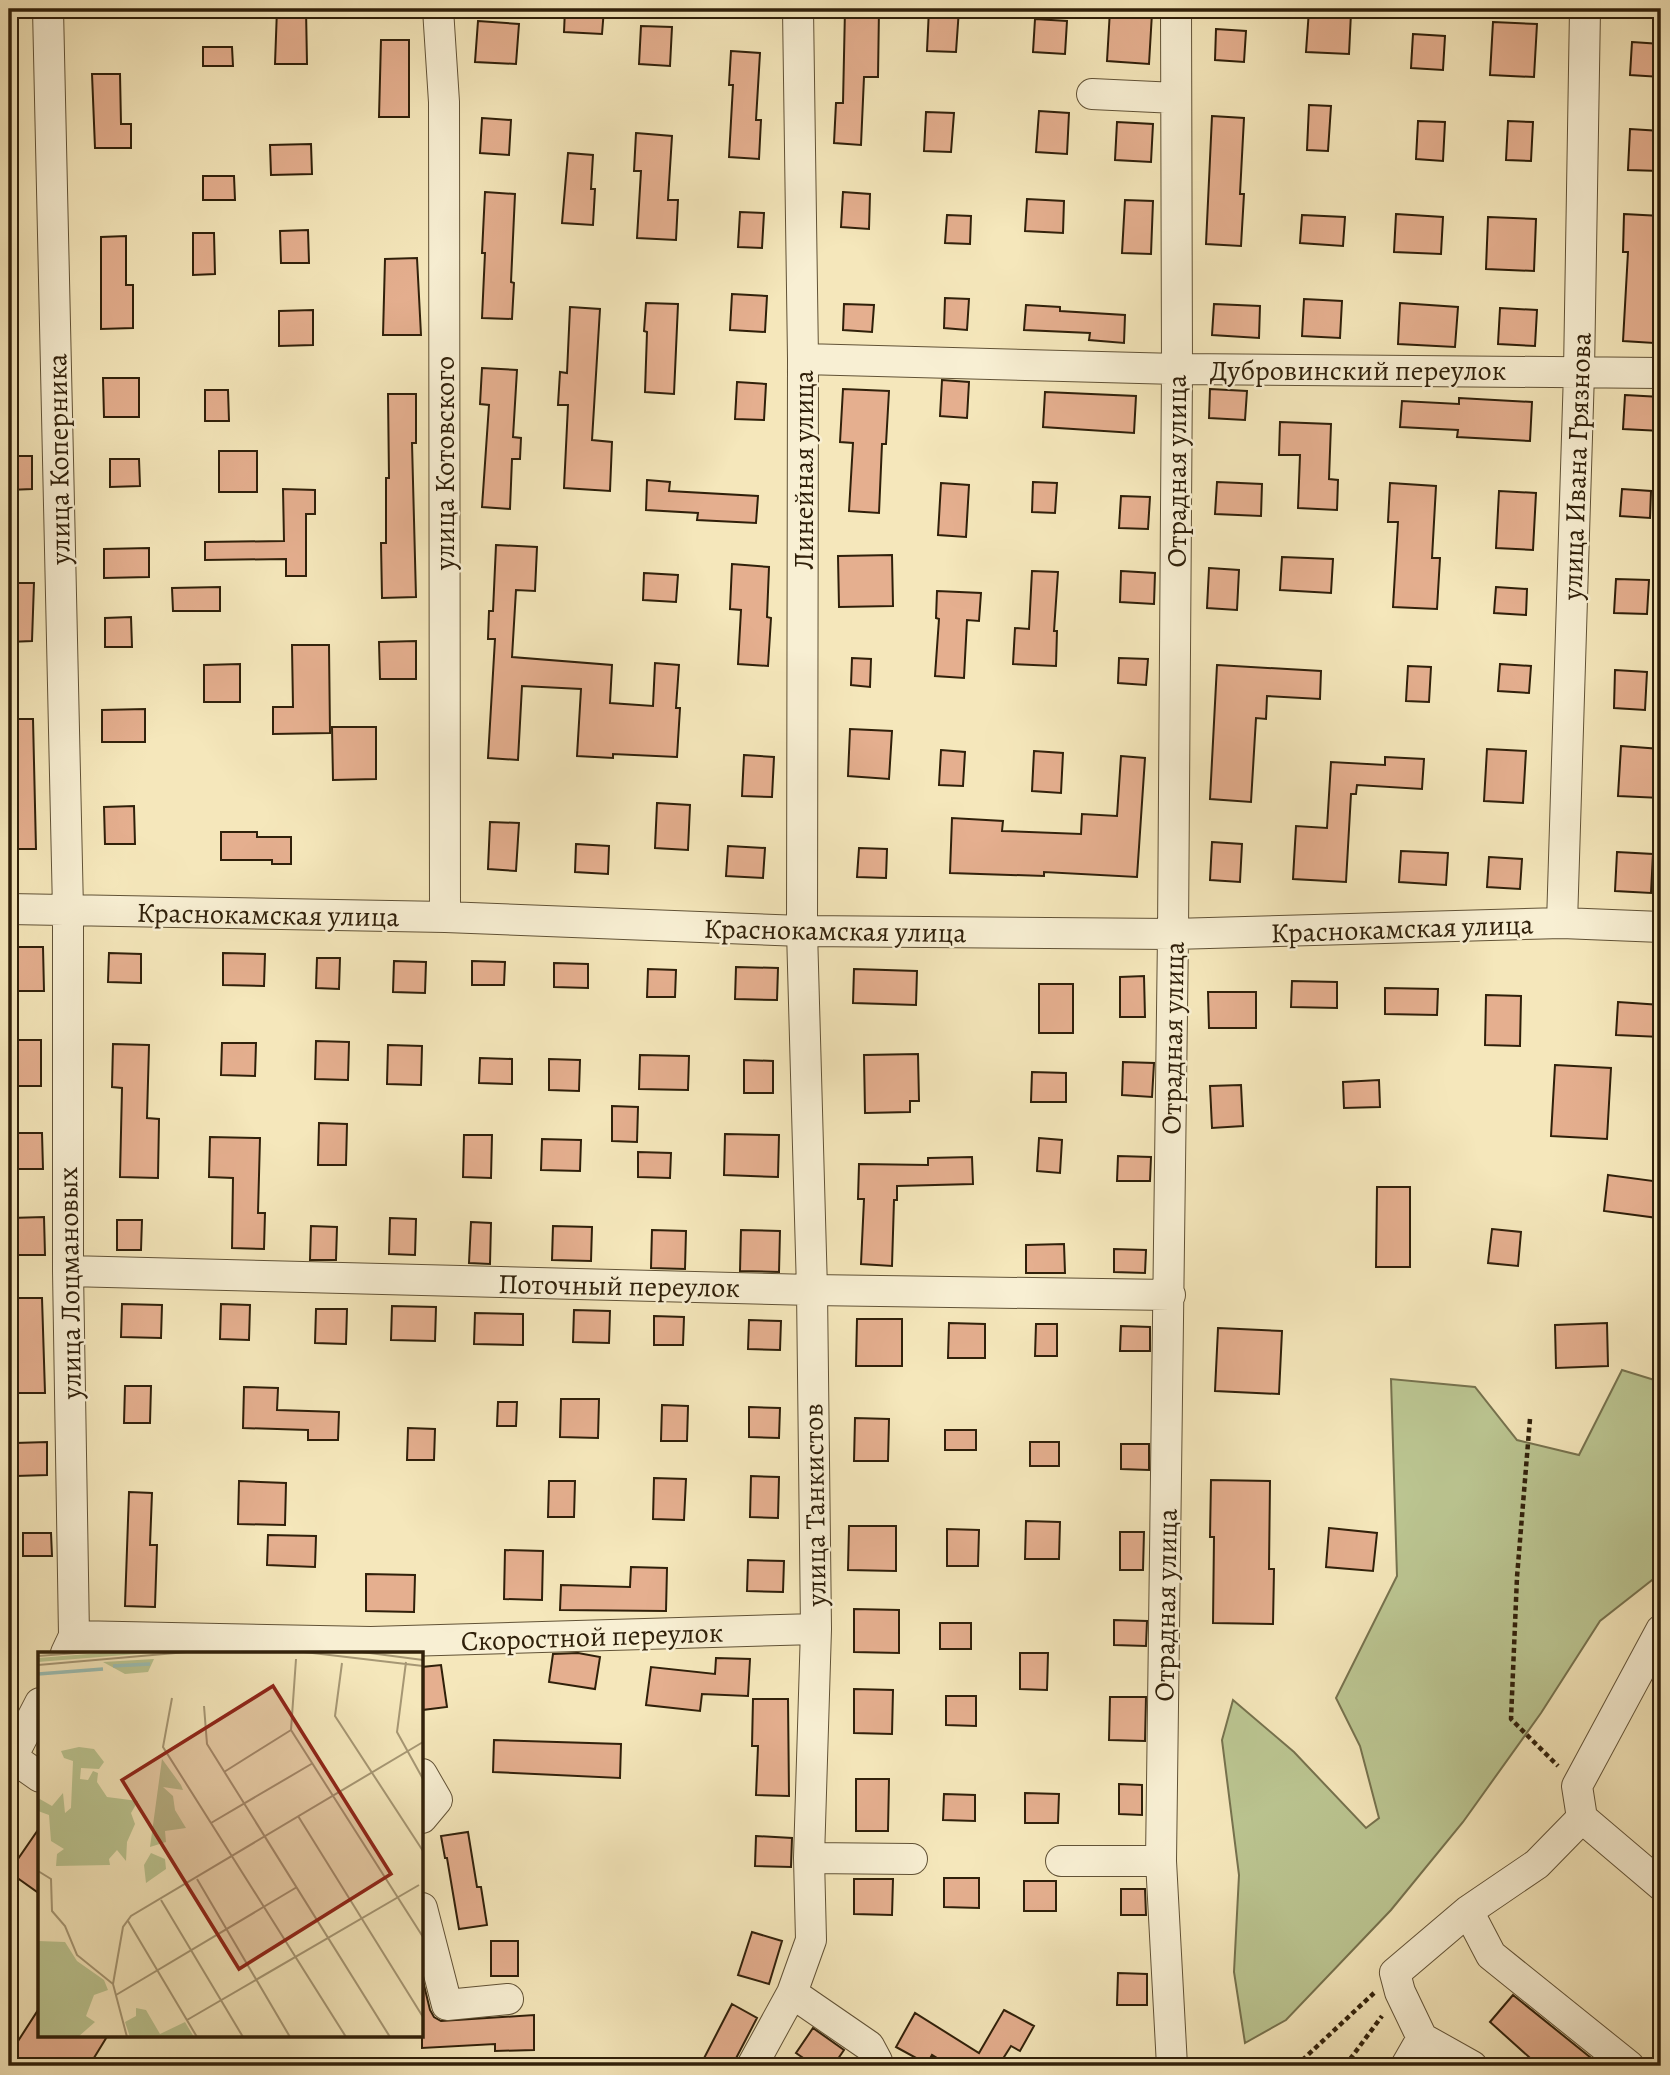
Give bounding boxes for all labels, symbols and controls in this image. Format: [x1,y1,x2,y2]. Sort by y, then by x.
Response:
street label: улица Ивана Грязнова [1553,331,1601,602]
street label: Дубровинский переулок [1210,352,1506,390]
street label: улица Коперника [38,353,80,566]
street label: улица Котовского [426,356,464,571]
street label: Линейная улица [785,370,823,570]
street label: Отрадная улица [1158,374,1196,567]
street label: Краснокамская улица [136,894,400,936]
street label: Краснокамская улица [1270,905,1534,953]
street label: Краснокамская улица [703,910,967,952]
street label: Отрадная улица [1152,941,1194,1135]
street label: улица Лоцмановых [49,1166,91,1400]
street label: Поточный переулок [498,1265,740,1307]
street label: улица Танкистов [794,1403,836,1608]
street label: Отрадная улица [1145,1508,1187,1702]
street label: Скоростной переулок [460,1613,724,1661]
inset map [38,1652,424,2036]

